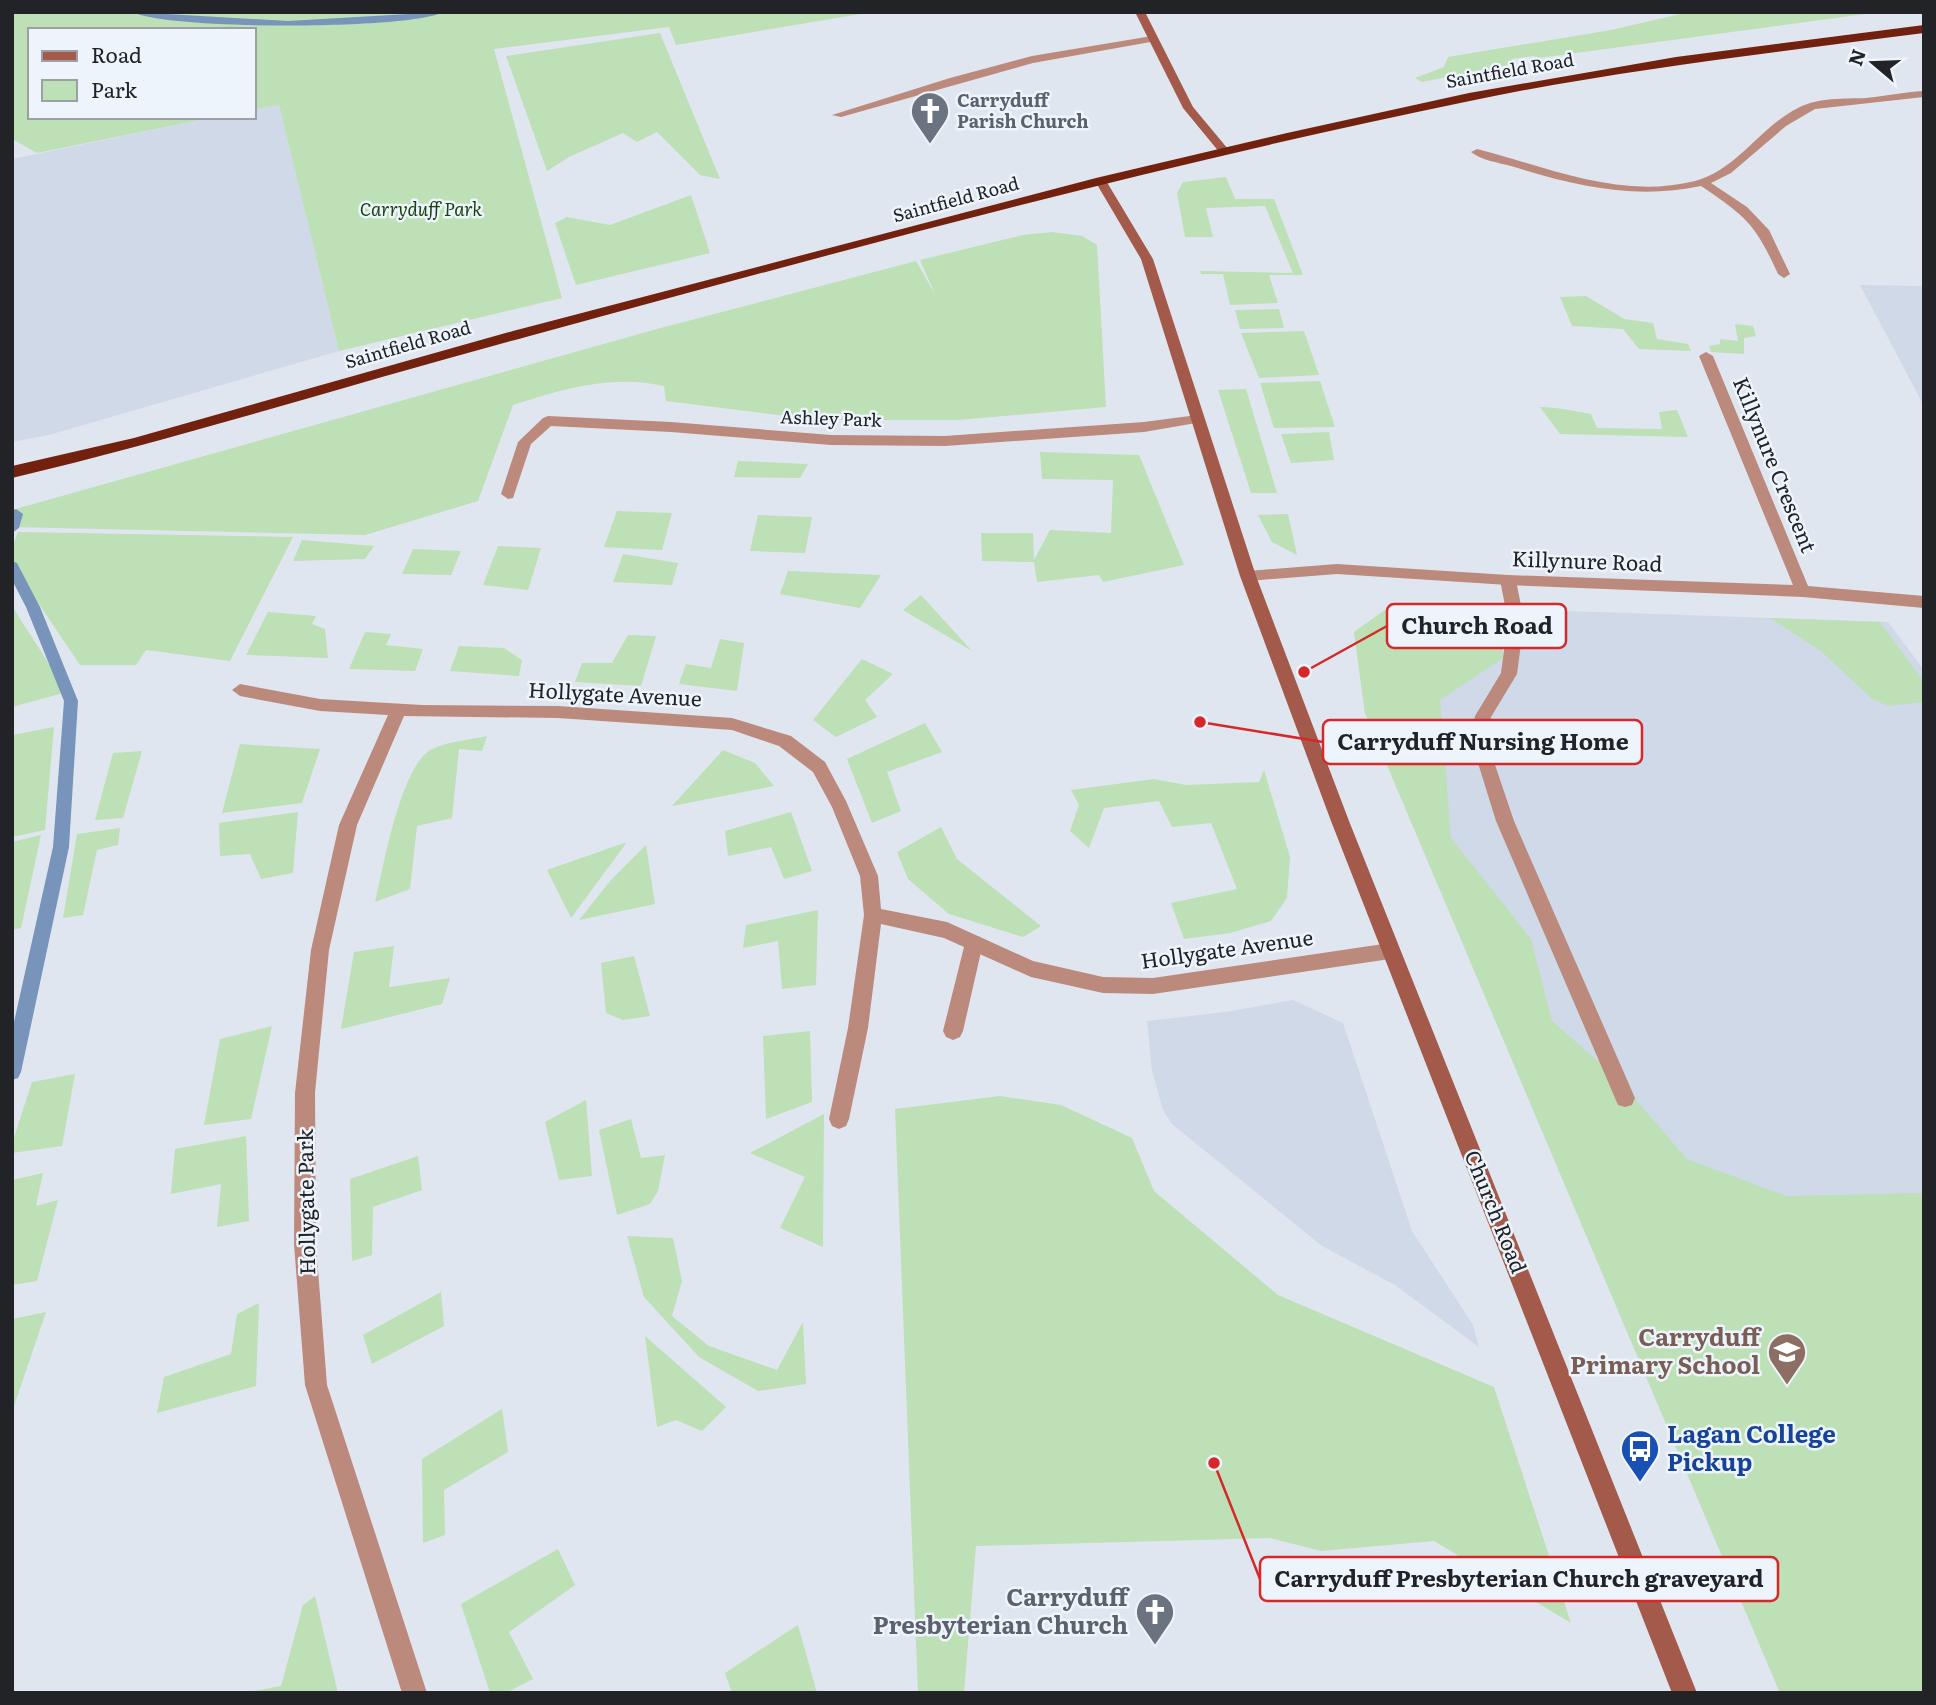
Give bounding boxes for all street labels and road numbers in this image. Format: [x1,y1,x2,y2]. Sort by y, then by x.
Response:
street label: Saintfield Road [1444,45,1576,94]
street label: Saintfield Road [889,169,1022,228]
street label: Saintfield Road [342,313,474,374]
street label: Killynure Crescent [1727,372,1826,557]
street label: Ashley Park [780,402,883,433]
street label: Killynure Road [1511,541,1663,578]
street label: Hollygate Avenue [528,672,703,713]
street label: Hollygate Avenue [1138,920,1315,975]
street label: Hollygate Park [288,1128,321,1275]
street label: Church Road [1459,1145,1536,1277]

